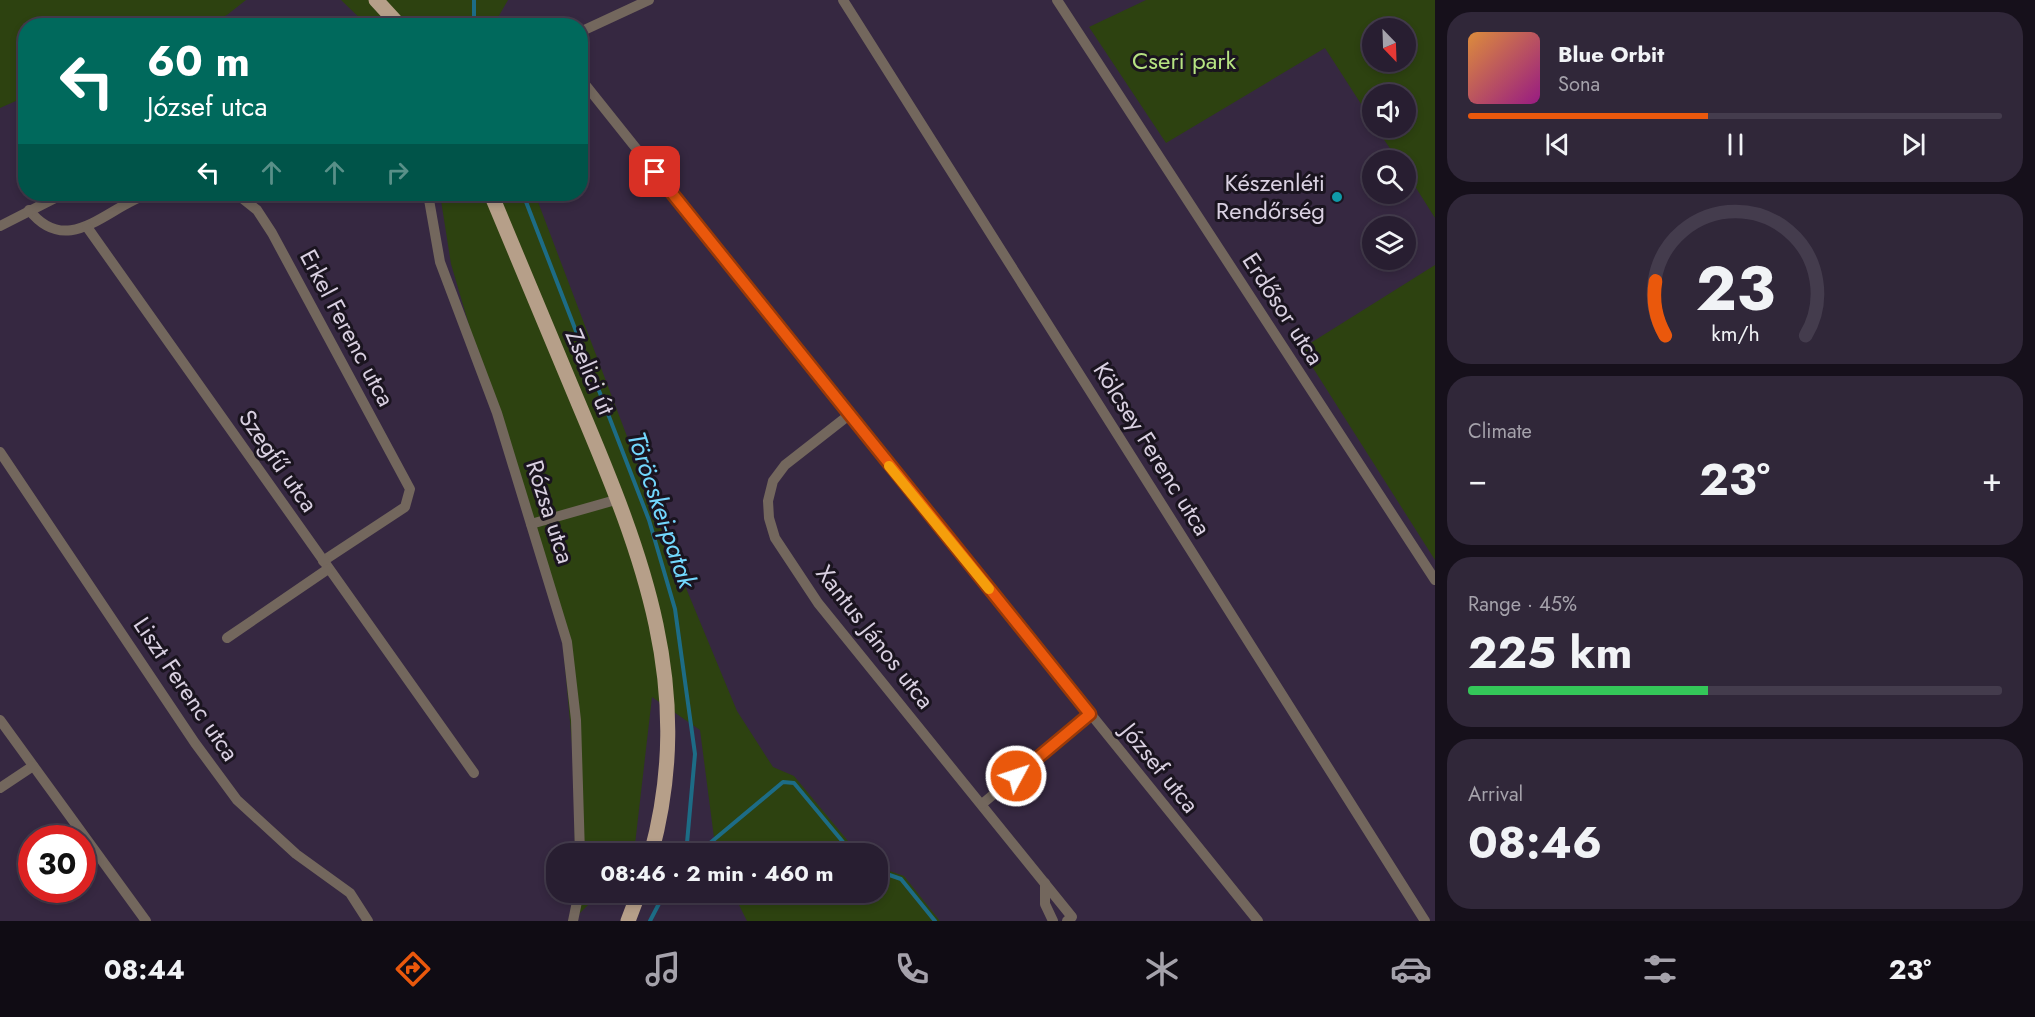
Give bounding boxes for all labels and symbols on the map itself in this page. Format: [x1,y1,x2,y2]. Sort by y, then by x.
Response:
north arrow [1362,18,1416,72]
park label: Cseri park [1132,43,1237,78]
pin [629,146,680,197]
place label: Készenléti Rendőrség [1216,165,1325,228]
marker: Készenléti Rendőrség [1330,190,1344,204]
street label: Erkel Ferenc utca [291,243,404,412]
street label: Erdősor utca [1234,246,1333,372]
street label: Zselici út [557,323,624,420]
street label: Kölcsey Ferenc utca [1085,355,1220,542]
street label: Szegfű utca [230,402,327,519]
water label: Töröcskei-patak [617,427,707,595]
street label: Rózsa utca [517,456,584,568]
street label: Xantus János utca [808,557,943,716]
street label: Liszt Ferenc utca [125,610,248,768]
street label: József utca [1111,713,1208,820]
position arrow [984,744,1048,808]
speed limit sign: 30 [18,825,96,903]

